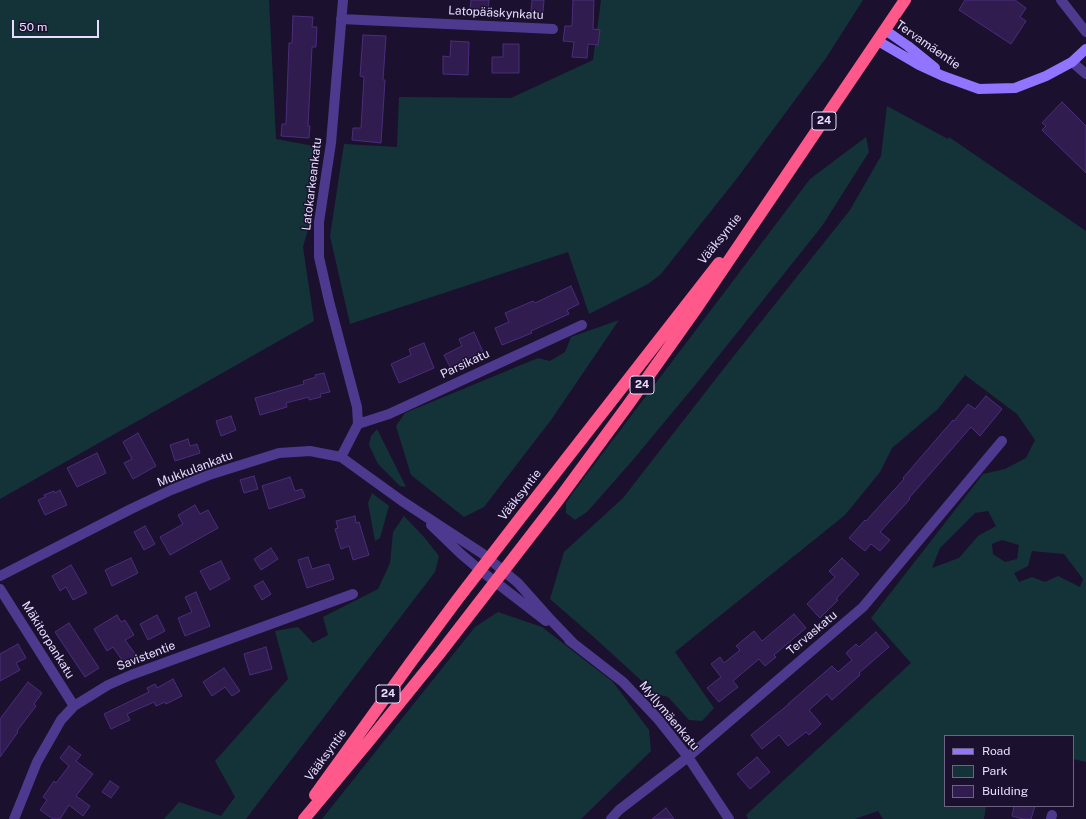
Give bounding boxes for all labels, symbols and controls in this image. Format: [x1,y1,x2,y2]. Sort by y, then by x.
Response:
street label: Latopääskynkatu [448,3,544,23]
scale bar [14,12,101,38]
street label: Tervamäentie [893,17,963,73]
text: 50 m [19,20,47,34]
road number: 24 [812,112,836,130]
street label: Latokarkeankatu [299,137,325,231]
street label: Vääksyntie [695,211,745,267]
street label: Parsikatu [438,346,492,382]
road number: 24 [630,376,654,394]
street label: Mukkulankatu [155,448,235,490]
street label: Vääksyntie [496,467,544,523]
street label: Mäkitorpankatu [19,599,77,681]
street label: Tervaskatu [784,608,840,658]
street label: Savistentie [115,638,177,674]
street label: Myllymäenkatu [636,679,702,753]
road number: 24 [376,685,400,703]
street label: Vääksyntie [302,726,350,784]
legend [944,735,1074,807]
text: Road [982,744,1010,758]
text: Park [982,764,1008,778]
text: Building [982,784,1028,798]

